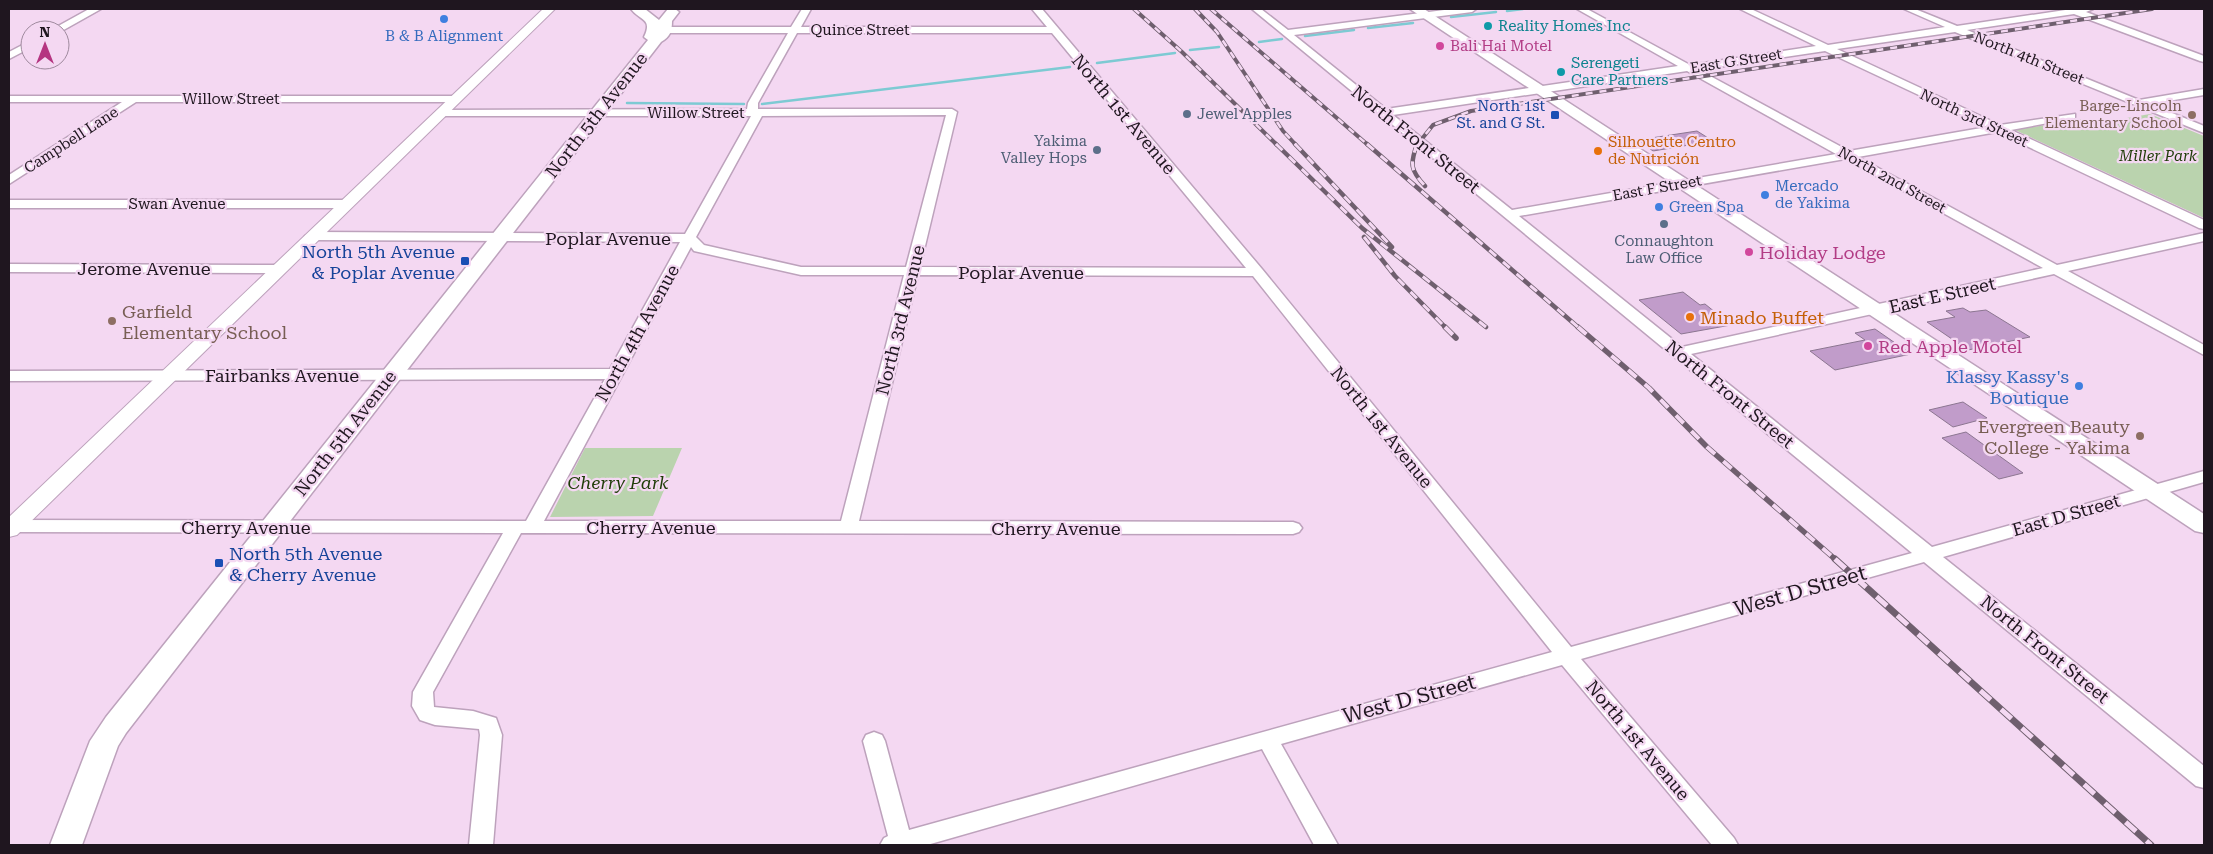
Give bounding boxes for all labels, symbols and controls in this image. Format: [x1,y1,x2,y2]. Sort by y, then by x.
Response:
marker: B & B Alignment [438,13,450,25]
place label: Reality Homes Inc [1498,17,1630,35]
north arrow [20,20,70,70]
marker: Reality Homes Inc [1482,20,1494,32]
street label: Quince Street [810,21,910,39]
text: N [40,24,51,40]
place label: B & B Alignment [385,27,503,45]
street label: North 4th Street [1971,28,2087,88]
place label: Bali Hai Motel [1450,37,1552,55]
marker: Bali Hai Motel [1434,40,1446,52]
street label: East G Street [1689,45,1784,77]
street label: North 5th Avenue [541,48,652,182]
street label: North 1st Avenue [1068,50,1180,178]
place label: Serengeti Care Partners [1571,54,1669,89]
marker: Serengeti Care Partners [1555,66,1567,78]
street label: North Front Street [1348,81,1485,197]
street label: North 3rd Street [1917,85,2031,151]
street label: Willow Street [182,90,280,108]
place label: North 1st St. and G St. [1457,97,1545,132]
place label: Barge-Lincoln Elementary School [2044,97,2182,132]
street label: Campbell Lane [21,103,121,177]
street label: Willow Street [647,104,745,122]
place label: Jewel Apples [1197,105,1292,123]
marker: Jewel Apples [1181,108,1193,120]
marker: North 1st St. and G St. [1549,109,1561,121]
marker: Barge-Lincoln Elementary School [2186,109,2198,121]
place label: Yakima Valley Hops [1001,132,1087,167]
place label: Silhouette Centro de Nutrición [1608,133,1736,168]
street label: North 2nd Street [1835,143,1950,217]
marker: Yakima Valley Hops [1091,144,1103,156]
marker: Silhouette Centro de Nutrición [1592,145,1604,157]
park label: Miller Park [2118,147,2198,165]
street label: East F Street [1611,171,1703,205]
place label: Mercado de Yakima [1775,177,1850,212]
marker: Mercado de Yakima [1759,189,1771,201]
street label: Swan Avenue [129,195,225,213]
place label: Green Spa [1669,198,1744,216]
marker: Green Spa [1653,201,1665,213]
marker: Connaughton Law Office [1658,218,1670,230]
street label: Poplar Avenue [545,228,671,249]
place label: Connaughton Law Office [1614,232,1714,267]
place label: North 5th Avenue & Poplar Avenue [302,241,455,283]
place label: Holiday Lodge [1759,242,1886,263]
street label: North 3rd Avenue [871,243,929,397]
marker: Holiday Lodge [1743,246,1755,258]
marker: North 5th Avenue & Poplar Avenue [459,255,471,267]
street label: Jerome Avenue [77,258,211,279]
street label: North 4th Avenue [591,261,683,405]
street label: Poplar Avenue [958,262,1084,283]
street label: East E Street [1887,272,1998,317]
place label: Garfield Elementary School [122,301,287,343]
place label: Minado Buffet [1700,307,1824,328]
marker: Minado Buffet [1684,311,1696,323]
marker: Garfield Elementary School [106,315,118,327]
street label: North Front Street [1662,336,1799,452]
place label: Red Apple Motel [1878,336,2023,357]
marker: Red Apple Motel [1862,340,1874,352]
street label: North 1st Avenue [1327,362,1438,492]
street label: Fairbanks Avenue [205,365,359,386]
street label: North 5th Avenue [290,366,401,500]
place label: Klassy Kassy's Boutique [1946,366,2069,408]
marker: Klassy Kassy's Boutique [2073,380,2085,392]
place label: Evergreen Beauty College - Yakima [1978,416,2130,458]
marker: Evergreen Beauty College - Yakima [2134,430,2146,442]
park label: Cherry Park [567,472,669,493]
street label: East D Street [2010,489,2123,540]
street label: Cherry Avenue [181,517,311,538]
street label: Cherry Avenue [586,517,716,538]
street label: Cherry Avenue [991,518,1121,539]
place label: North 5th Avenue & Cherry Avenue [229,543,382,585]
marker: North 5th Avenue & Cherry Avenue [213,557,225,569]
street label: West D Street [1731,561,1869,621]
street label: North Front Street [1977,591,2114,707]
street label: West D Street [1340,670,1478,728]
street label: North 1st Avenue [1582,676,1694,804]

